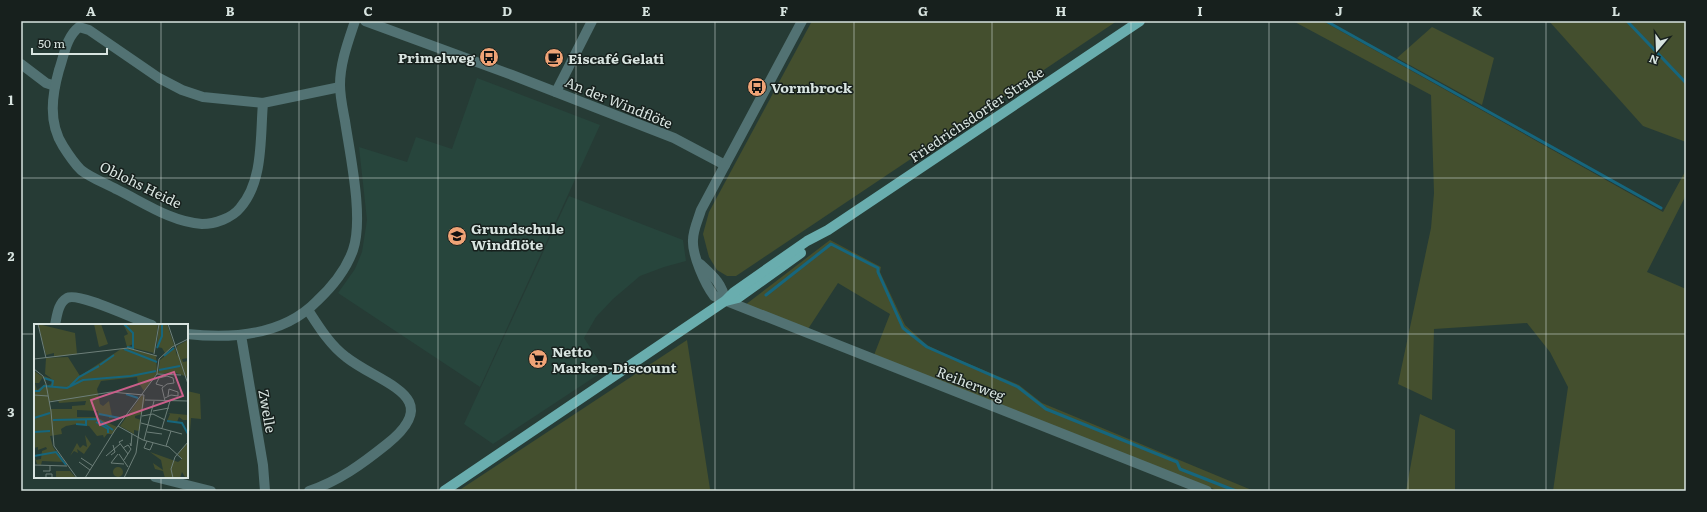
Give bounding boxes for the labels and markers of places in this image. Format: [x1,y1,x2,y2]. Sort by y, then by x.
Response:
bus stop icon: Primelweg [478,46,500,68]
place label: Primelweg [398,47,476,67]
cafe icon: Eiscafé Gelati [543,47,565,69]
place label: Eiscafé Gelati [568,48,664,68]
bus stop icon: Vormbrock [746,76,768,98]
place label: Vormbrock [771,77,853,97]
place label: Grundschule Windflöte [471,218,564,254]
school or university icon: Grundschule Windflöte [446,225,468,247]
place label: Netto Marken-Discount [552,341,677,377]
supermarket icon: Netto Marken-Discount [527,348,549,370]

